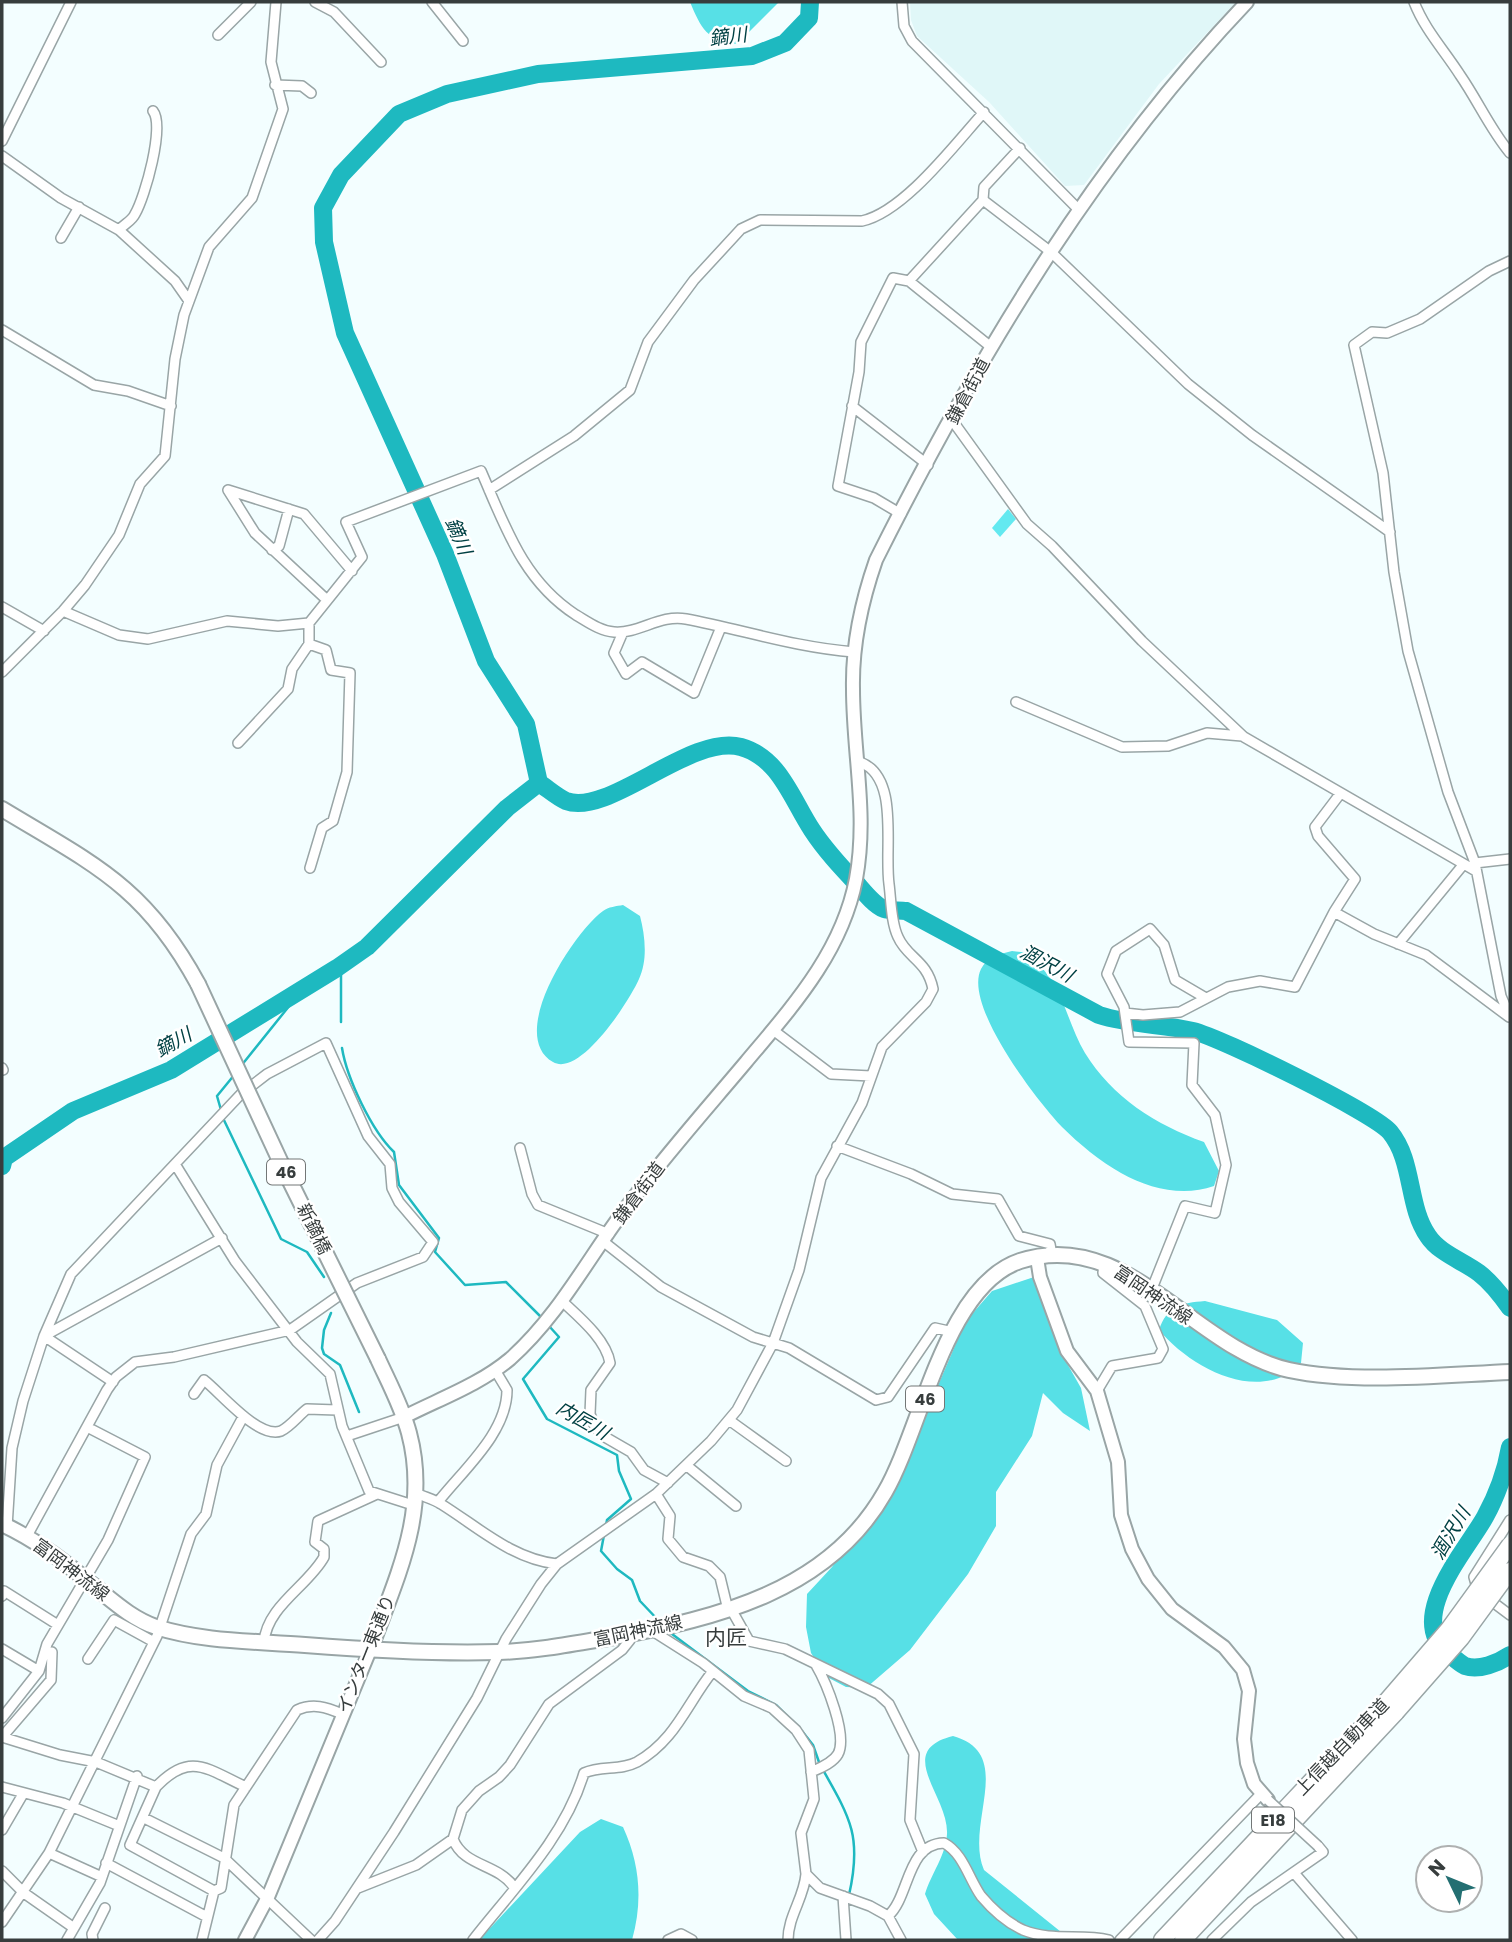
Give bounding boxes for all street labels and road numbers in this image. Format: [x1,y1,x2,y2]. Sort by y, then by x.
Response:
street label: 鎌倉街道 [940,353,995,428]
street label: 鎌倉街道 [607,1156,670,1229]
road number: 46 [267,1160,305,1184]
street label: 新鏑橋 [291,1199,338,1259]
street label: 富岡神流線 [1109,1259,1198,1330]
road number: 46 [906,1386,944,1412]
street label: 富岡神流線 [28,1533,115,1607]
street label: インター東通り [330,1591,401,1717]
street label: 富岡神流線 [591,1609,685,1652]
street label: 上信越自動車道 [1289,1693,1394,1801]
road number: E18 [1252,1808,1294,1832]

